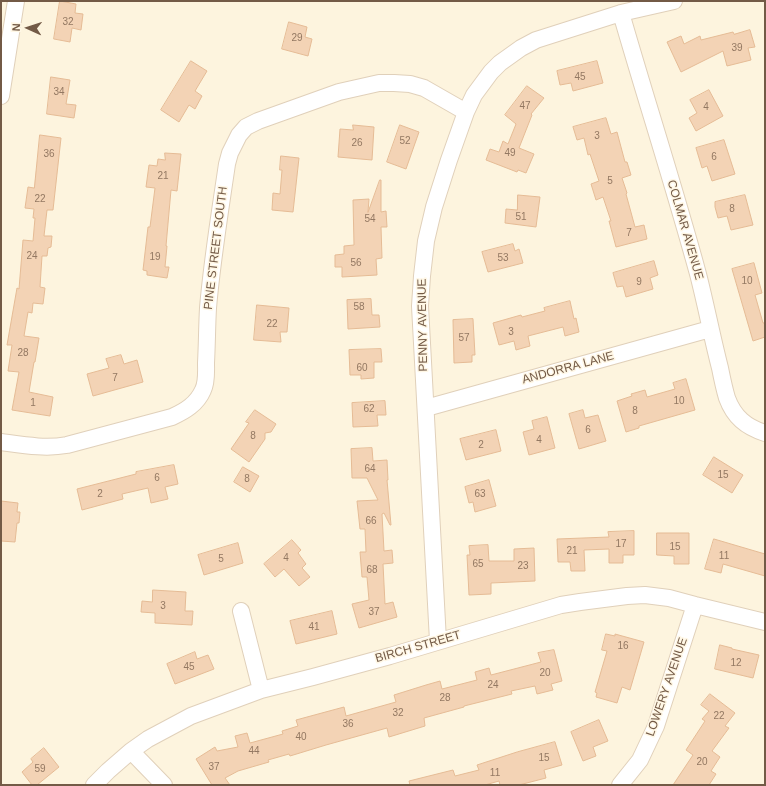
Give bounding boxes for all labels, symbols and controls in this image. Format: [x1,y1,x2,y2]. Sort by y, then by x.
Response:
north arrow [8,8,48,48]
house number: 32 [62,16,74,28]
text: N [10,23,22,32]
house number: 29 [291,32,303,44]
house number: 39 [731,42,743,54]
house number: 45 [574,71,586,83]
house number: 34 [53,86,65,98]
house number: 47 [519,100,531,112]
house number: 4 [703,101,709,113]
house number: 3 [594,130,600,142]
house number: 52 [399,135,411,147]
house number: 26 [351,137,363,149]
house number: 49 [504,147,516,159]
house number: 36 [43,148,55,160]
house number: 6 [711,151,717,163]
house number: 21 [157,170,169,182]
house number: 5 [607,175,613,187]
street label: COLMAR AVENUE [664,178,706,282]
street label: PINE STREET SOUTH [201,186,231,310]
house number: 22 [34,193,46,205]
house number: 8 [729,203,735,215]
house number: 51 [515,211,527,223]
house number: 54 [364,213,376,225]
house number: 7 [626,227,632,239]
house number: 24 [26,250,38,262]
house number: 19 [149,251,161,263]
house number: 53 [497,252,509,264]
house number: 56 [350,257,362,269]
house number: 10 [741,275,753,287]
house number: 9 [636,276,642,288]
street label: PENNY AVENUE [415,278,431,372]
house number: 58 [353,301,365,313]
house number: 22 [266,318,278,330]
house number: 3 [508,326,514,338]
house number: 57 [458,332,470,344]
house number: 28 [17,347,29,359]
street label: ANDORRA LANE [520,349,616,387]
house number: 60 [356,362,368,374]
house number: 7 [112,372,118,384]
house number: 10 [673,395,685,407]
house number: 1 [30,397,36,409]
house number: 62 [363,403,375,415]
house number: 8 [632,405,638,417]
house number: 6 [585,424,591,436]
house number: 8 [250,430,256,442]
house number: 4 [536,434,542,446]
house number: 2 [478,439,484,451]
house number: 64 [364,463,376,475]
house number: 15 [717,469,729,481]
house number: 6 [154,472,160,484]
house number: 8 [244,473,250,485]
house number: 2 [97,488,103,500]
house number: 63 [474,488,486,500]
house number: 66 [365,515,377,527]
house number: 17 [615,538,627,550]
house number: 15 [669,541,681,553]
house number: 21 [566,545,578,557]
house number: 11 [719,550,729,562]
house number: 4 [283,552,289,564]
house number: 5 [218,553,224,565]
house number: 65 [472,558,484,570]
house number: 23 [517,560,529,572]
house number: 68 [366,564,378,576]
house number: 3 [160,600,166,612]
house number: 37 [368,606,380,618]
house number: 41 [308,621,320,633]
street label: BIRCH STREET [374,628,462,666]
street label: LOWERY AVENUE [643,636,691,738]
house number: 16 [617,640,629,652]
house number: 12 [730,657,742,669]
house number: 45 [183,661,195,673]
house number: 20 [539,667,551,679]
house number: 24 [487,679,499,691]
house number: 28 [439,692,451,704]
house number: 32 [392,707,404,719]
house number: 22 [713,710,725,722]
house number: 36 [342,718,354,730]
house number: 40 [295,731,307,743]
house number: 44 [248,745,260,757]
house number: 15 [538,752,550,764]
house number: 20 [696,756,708,768]
house number: 37 [208,761,220,773]
house number: 59 [34,763,46,775]
house number: 11 [490,767,500,779]

